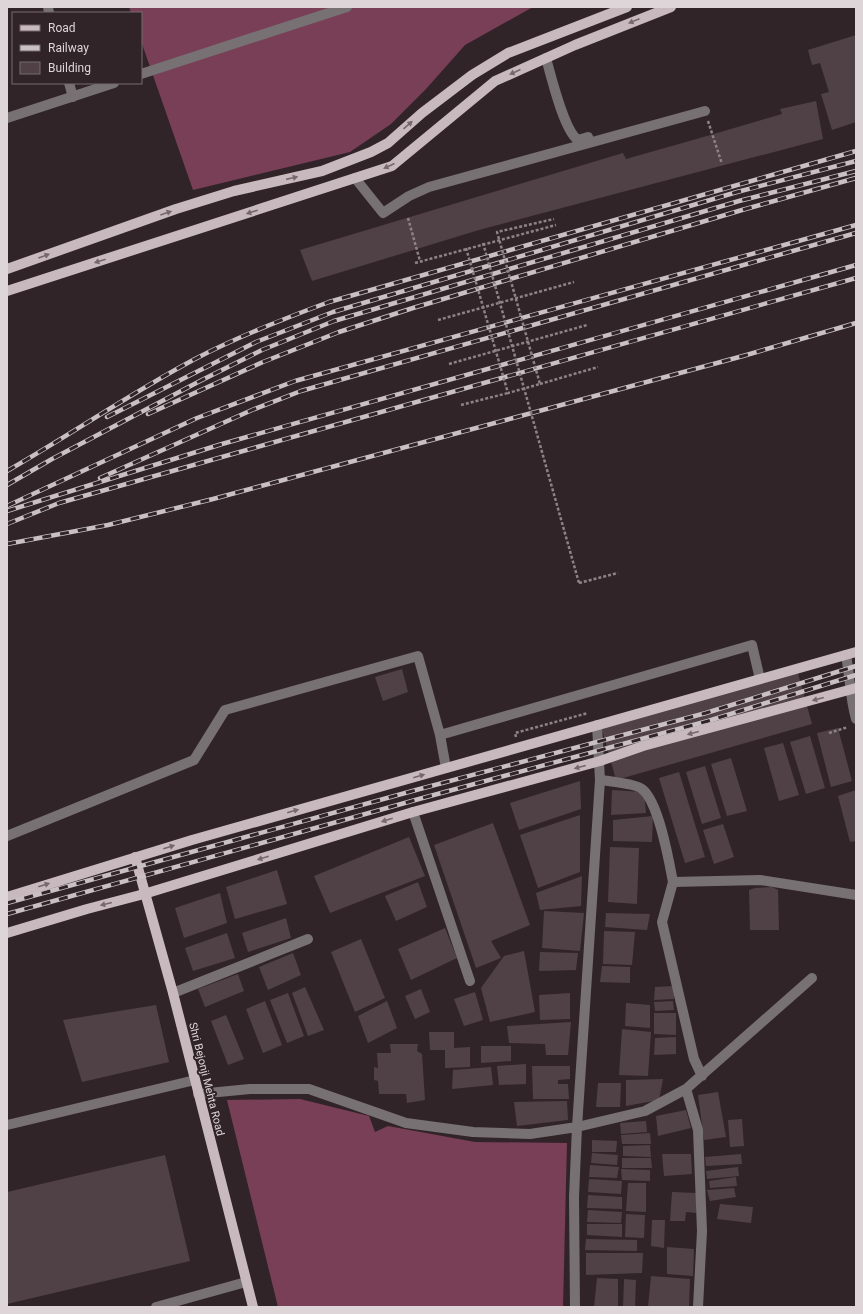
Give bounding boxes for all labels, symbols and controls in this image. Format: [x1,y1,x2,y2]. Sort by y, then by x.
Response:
legend [12,12,142,84]
one-way arrow [628,19,640,25]
text: Road [48,21,76,35]
text: Railway [48,41,89,55]
text: Building [48,61,91,75]
one-way arrow [509,69,520,75]
one-way arrow [403,121,414,130]
one-way arrow [383,163,394,169]
one-way arrow [285,174,298,180]
one-way arrow [246,209,258,215]
one-way arrow [161,210,173,216]
one-way arrow [38,252,50,258]
one-way arrow [94,258,106,264]
one-way arrow [812,696,825,702]
one-way arrow [687,730,699,736]
one-way arrow [573,764,585,770]
one-way arrow [413,773,425,779]
one-way arrow [288,808,300,814]
one-way arrow [381,817,393,823]
one-way arrow [163,844,175,850]
one-way arrow [256,855,268,861]
one-way arrow [39,882,51,888]
one-way arrow [100,901,112,907]
street label: Shri Bejonji Mehta Road [186,1021,227,1137]

